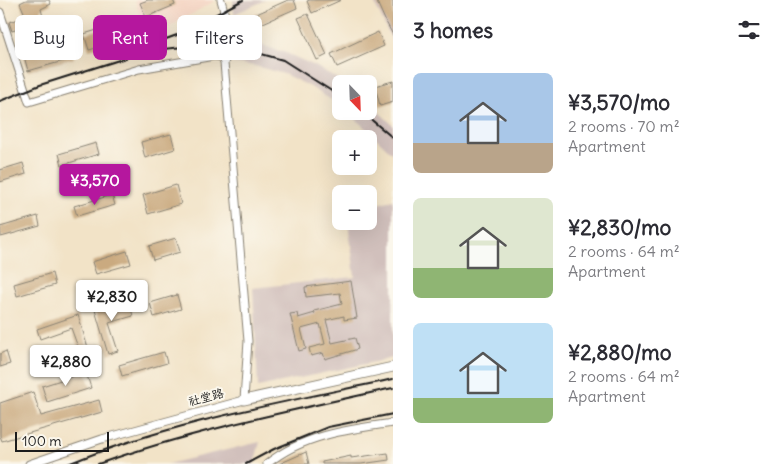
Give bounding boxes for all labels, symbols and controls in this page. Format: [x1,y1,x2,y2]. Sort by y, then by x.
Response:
chip: Buy [15,15,83,60]
chip: Rent [93,15,167,60]
chip: Filters [177,15,262,60]
icon: filters [735,16,763,44]
text: 3 homes [413,17,493,44]
north arrow [332,75,378,120]
map controls [332,75,377,230]
text: ¥3,570/mo [568,89,670,116]
icon: home [453,93,513,153]
text: 2 rooms · 70 m² [568,116,680,136]
button: + [332,130,377,175]
text: Apartment [568,136,646,156]
pin: ¥3,570 [54,164,136,206]
text: ¥3,570 [70,170,120,190]
button: − [332,185,377,230]
text: ¥2,830/mo [568,214,671,241]
icon: home [453,218,513,278]
text: 2 rooms · 64 m² [568,241,680,261]
text: Apartment [568,261,646,281]
pin: ¥2,830 [71,280,153,322]
text: ¥2,830 [87,286,137,306]
text: ¥2,880/mo [568,339,672,366]
icon: home [453,343,513,403]
pin: ¥2,880 [25,344,107,387]
text: ¥2,880 [41,351,91,371]
text: 2 rooms · 64 m² [568,366,680,386]
street label: 社堂路 [187,385,225,409]
text: Apartment [568,386,646,406]
scale bar [15,429,109,452]
text: 100 m [22,432,62,450]

